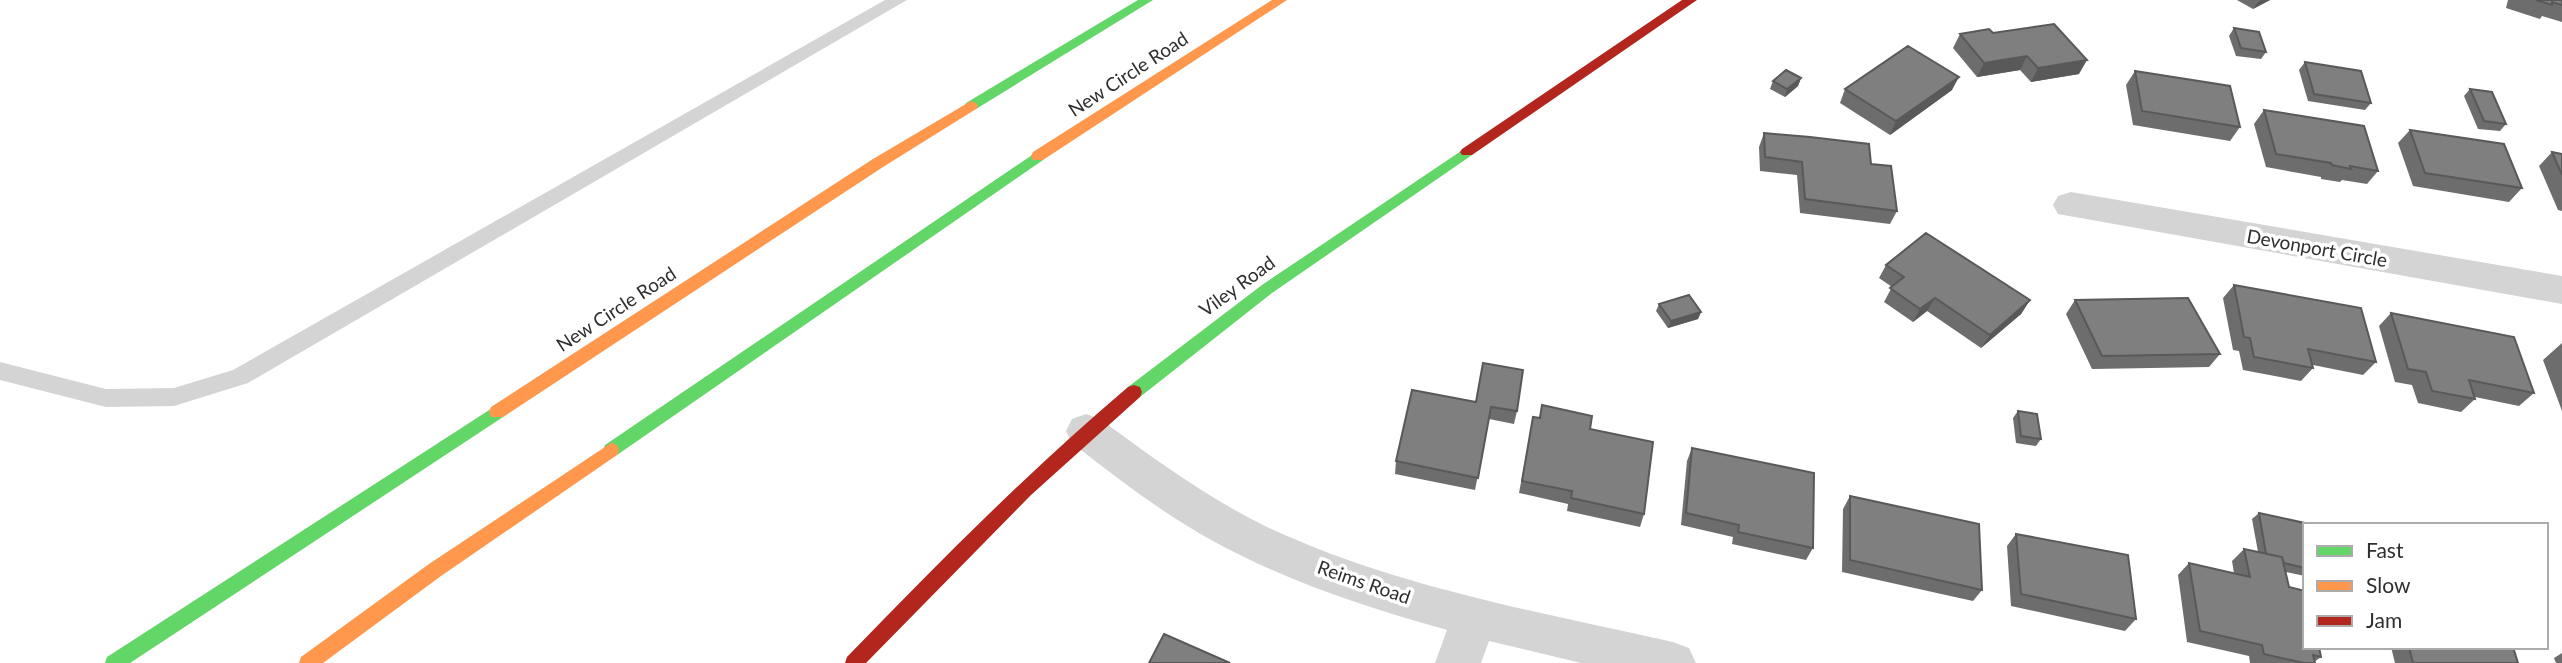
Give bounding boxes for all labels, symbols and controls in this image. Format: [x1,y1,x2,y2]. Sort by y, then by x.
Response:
street label: New Circle Road [1064,26,1192,121]
street label: Devonport Circle [2245,224,2389,271]
street label: Viley Road [1194,250,1279,321]
street label: New Circle Road [552,261,680,356]
legend [2303,523,2548,649]
text: Fast [2366,537,2404,562]
street label: Reims Road [1315,555,1414,608]
text: Slow [2366,572,2411,597]
text: Jam [2366,607,2402,632]

